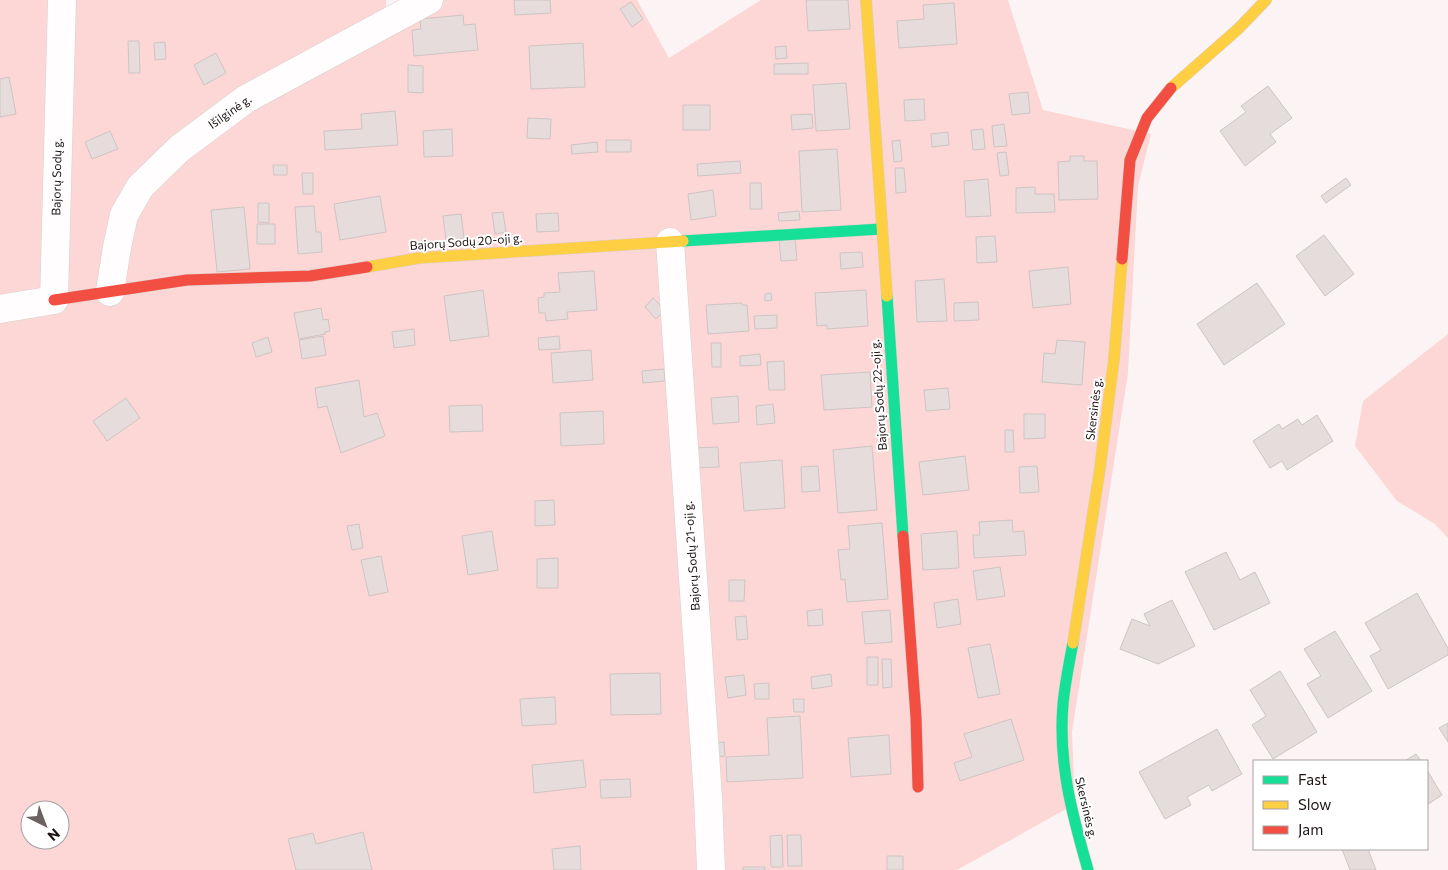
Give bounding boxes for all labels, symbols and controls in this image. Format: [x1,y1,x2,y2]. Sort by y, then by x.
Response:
street label: Išilginė g. [205,91,254,131]
street label: Bajorų Sodų g. [48,138,64,216]
street label: Bajorų Sodų 20-oji g. [409,230,523,252]
street label: Bajorų Sodų 22-oji g. [867,339,889,451]
street label: Skersinės g. [1082,377,1104,441]
street label: Bajorų Sodų 21-oji g. [680,501,702,611]
legend [1253,760,1428,850]
text: Fast [1298,770,1327,788]
street label: Skersinės g. [1073,775,1101,840]
text: Slow [1298,795,1331,813]
north arrow [20,800,70,850]
text: Jam [1298,820,1323,838]
text: N [44,825,64,845]

